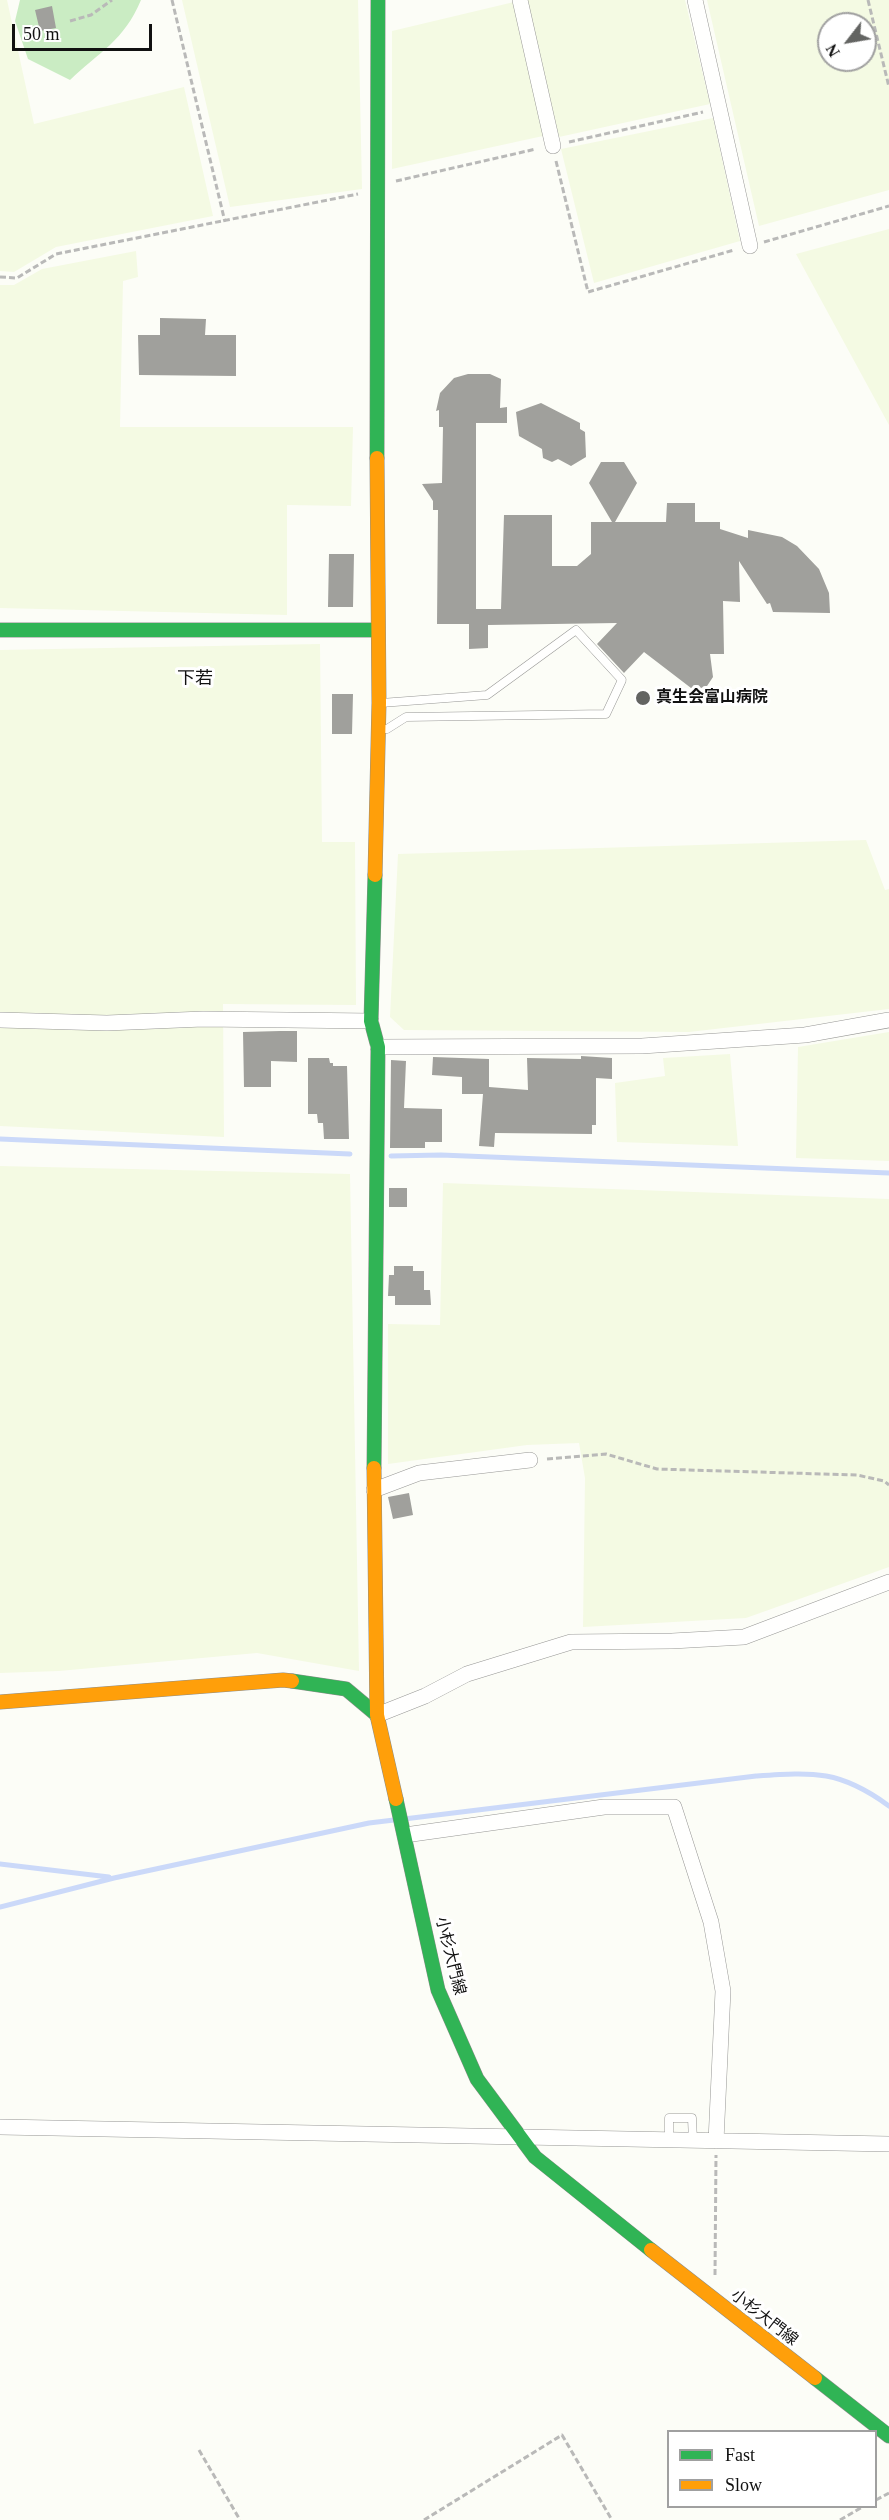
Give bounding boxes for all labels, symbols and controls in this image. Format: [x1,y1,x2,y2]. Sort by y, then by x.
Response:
scale bar [15,12,154,50]
north arrow [817,12,877,72]
text: 50 m [23,24,60,44]
text: N [823,41,843,60]
district label: 下若 [177,668,213,690]
place label: 真生会富山病院 [656,688,768,708]
marker: 真生会富山病院 [634,689,652,707]
street label: 小杉大門線 [431,1915,469,1997]
street label: 小杉大門線 [727,2286,801,2350]
legend [667,2430,877,2508]
text: Fast [725,2445,755,2465]
text: Slow [725,2475,762,2495]

